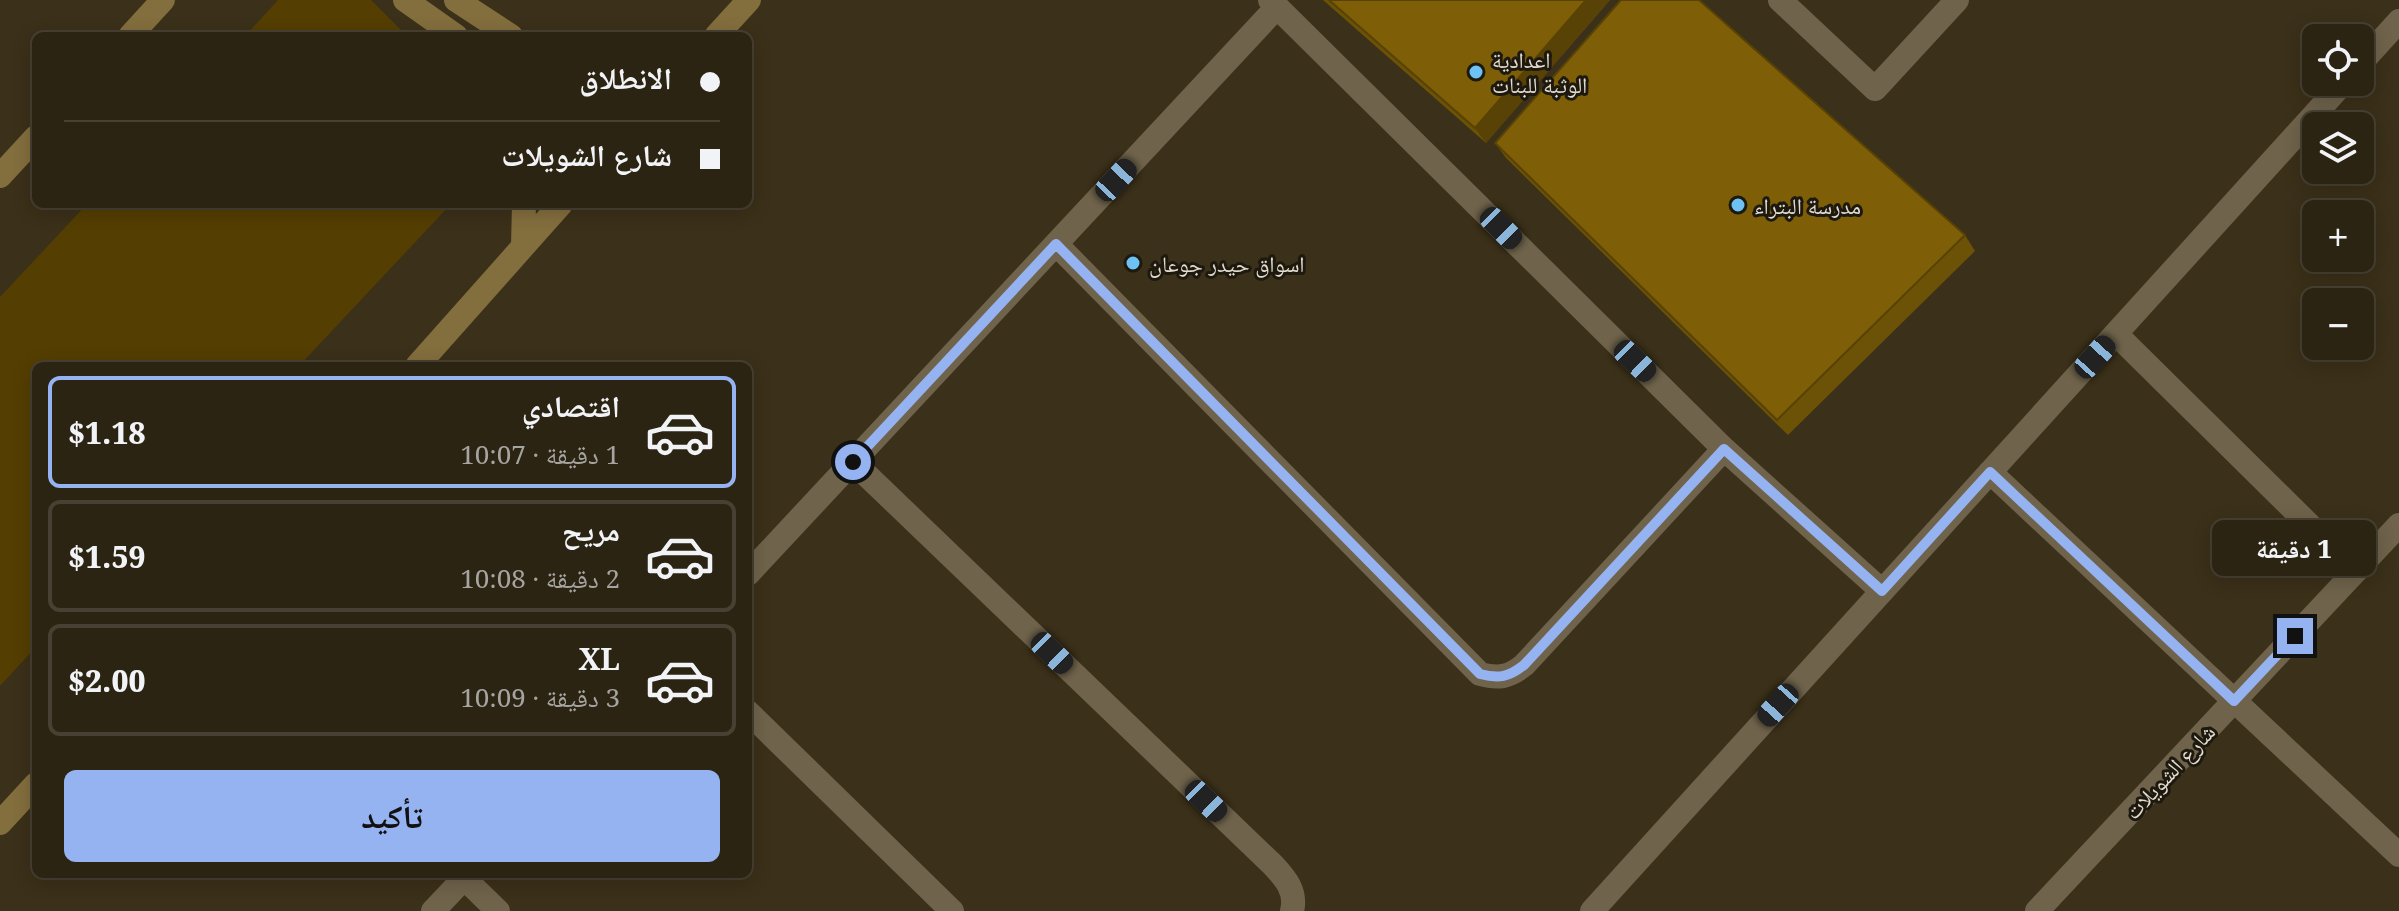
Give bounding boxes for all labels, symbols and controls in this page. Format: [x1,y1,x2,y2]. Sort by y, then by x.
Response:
map controls [2302,24,2374,360]
button: locate [2302,24,2374,96]
place label: اعدادية الوثبة للبنات [1492,44,1587,99]
text: الانطلاق [579,57,672,98]
marker: اعدادية الوثبة للبنات [1467,63,1485,81]
button: layers [2302,112,2374,184]
text: شارع الشويلات [501,134,672,175]
car [1091,154,1141,206]
place label: مدرسة البتراء [1754,190,1861,220]
marker: مدرسة البتراء [1729,196,1747,214]
button: + [2302,200,2374,272]
car [1476,203,1526,253]
place label: اسواق حيدر جوعان [1149,248,1305,278]
marker: اسواق حيدر جوعان [1124,254,1142,272]
button: − [2302,288,2374,360]
car [2070,331,2120,383]
car [1609,336,1661,386]
text: اقتصادي [522,385,620,426]
icon: car [644,396,716,468]
text: $1.18 [68,412,145,453]
text: 1 دقيقة · 10:07 [460,436,620,472]
route start [835,444,871,480]
text: مريح [562,509,620,550]
icon: car [644,520,716,592]
callout: 1 دقيقة [2213,520,2377,576]
text: 1 دقيقة [2256,530,2332,566]
text: $1.59 [68,536,145,577]
text: 2 دقيقة · 10:08 [460,560,620,596]
route end [2277,618,2313,654]
car [1026,628,1078,678]
text: XL [578,638,620,679]
icon: car [644,644,716,716]
text: $2.00 [68,660,145,701]
text: 3 دقيقة · 10:09 [460,679,620,715]
car [1753,679,1803,731]
street label: شارع الشويلات [2117,717,2221,825]
button: تأكيد [64,770,720,862]
car [1180,776,1232,826]

